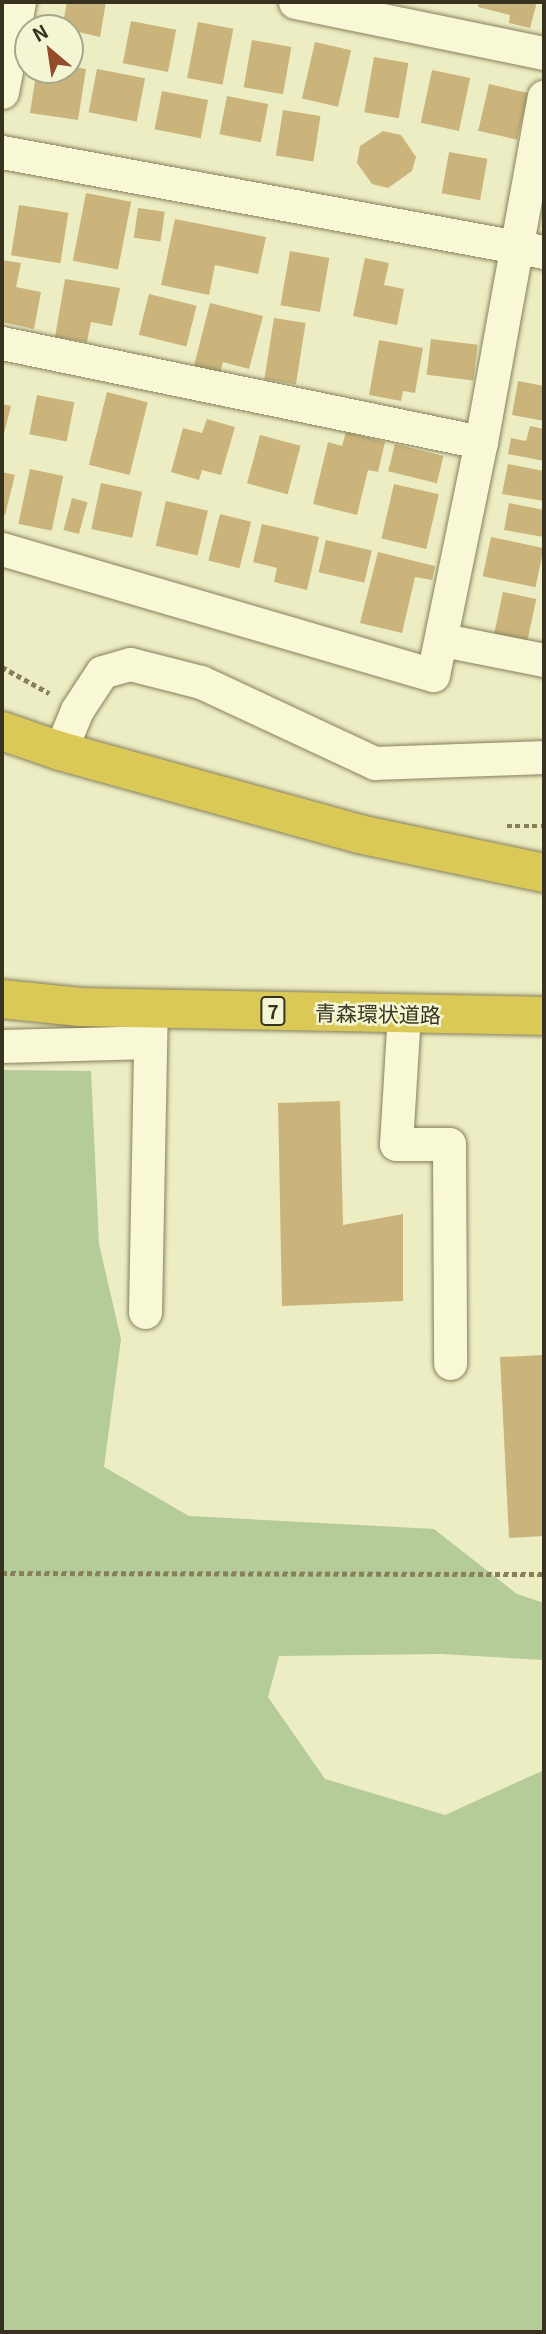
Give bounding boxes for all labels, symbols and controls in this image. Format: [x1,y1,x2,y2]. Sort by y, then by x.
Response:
north arrow [14,14,84,84]
text: N [27,17,52,47]
road number: 7 [259,995,287,1026]
street label: 青森環状道路 [315,999,441,1027]

